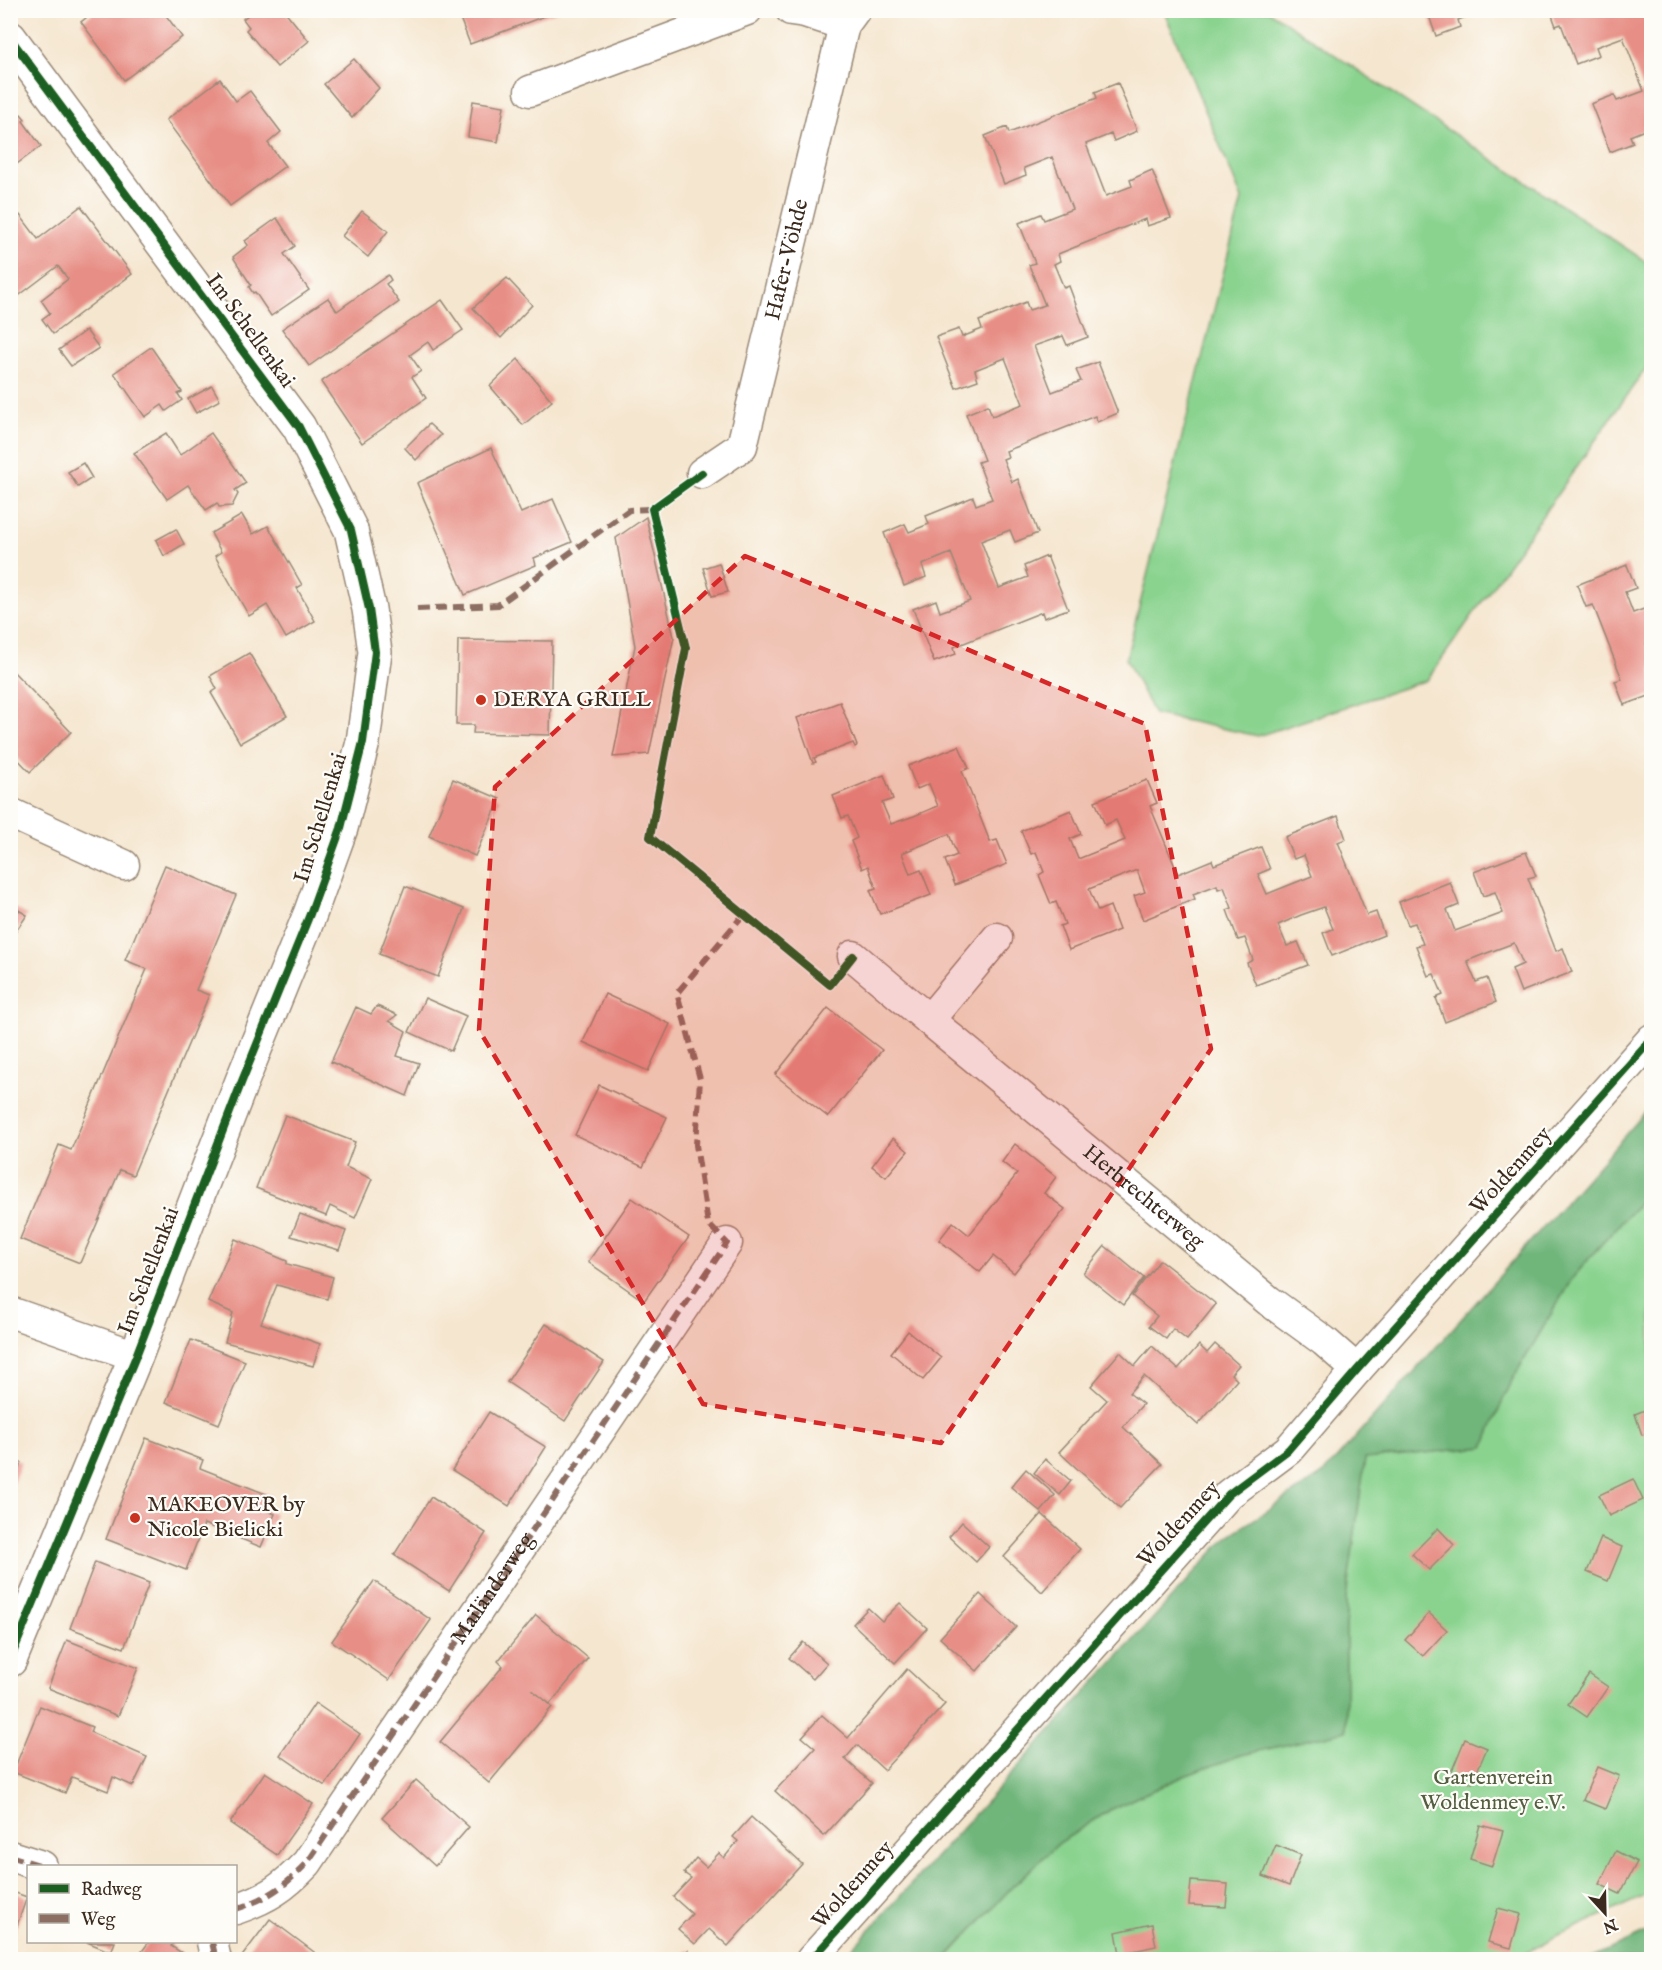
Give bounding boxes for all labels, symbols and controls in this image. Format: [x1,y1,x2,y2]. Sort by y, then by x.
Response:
street label: Hafer-Vöhde [759,196,815,323]
street label: Im Schellenkai [199,268,301,394]
place label: DERYA GRILL [493,686,651,714]
marker: DERYA GRILL [474,693,488,707]
street label: Im Schellenkai [288,749,354,886]
street label: Woldenmey [1464,1121,1558,1221]
street label: Herbrechterweg [1077,1139,1211,1256]
street label: Im Schellenkai [112,1203,186,1339]
street label: Woldenmey [1132,1474,1226,1573]
place label: MAKEOVER by Nicole Bielicki [147,1491,305,1544]
marker: MAKEOVER by Nicole Bielicki [128,1511,142,1525]
street label: Mailänderweg [445,1526,541,1650]
park label: Gartenverein Woldenmey e.V. [1420,1764,1566,1817]
street label: Woldenmey [806,1835,900,1935]
legend [27,1865,237,1943]
text: Radweg [81,1879,142,1902]
north arrow [1575,1883,1635,1943]
text: Weg [81,1909,116,1932]
text: N [1600,1913,1621,1937]

